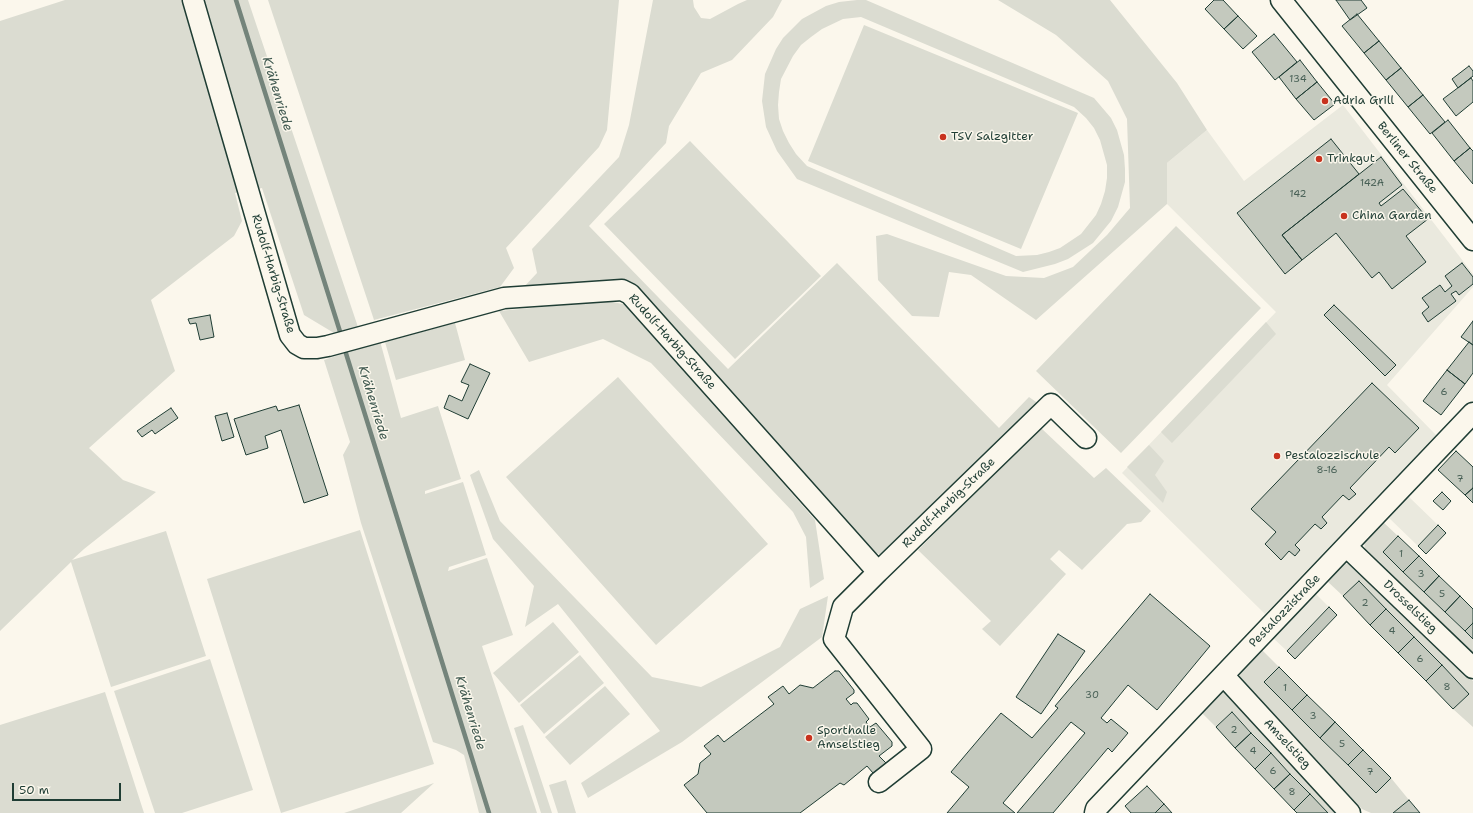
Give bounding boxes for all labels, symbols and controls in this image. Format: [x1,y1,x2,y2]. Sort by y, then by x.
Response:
water label: Krähenriede [258,55,296,133]
house number: 134 [1289,73,1307,85]
place label: Adria Grill [1333,94,1394,108]
marker: Adria Grill [1320,96,1330,106]
street label: Berliner Straße [1374,119,1440,197]
place label: TSV Salzgitter [951,130,1033,144]
marker: TSV Salzgitter [938,132,948,142]
place label: Trinkgut [1327,152,1375,166]
marker: Trinkgut [1314,154,1324,164]
house number: 142A [1360,177,1384,189]
house number: 142 [1289,188,1307,200]
place label: China Garden [1352,209,1432,223]
marker: China Garden [1339,211,1349,221]
street label: Rudolf-Harbig-Straße [248,213,298,335]
street label: Rudolf-Harbig-Straße [625,291,719,393]
water label: Krähenriede [354,364,392,442]
house number: 6 [1441,386,1447,398]
place label: Pestalozzischule [1285,449,1380,463]
marker: Pestalozzischule [1272,451,1282,461]
street label: Rudolf-Harbig-Straße [900,455,998,551]
house number: 8-16 [1316,464,1338,476]
house number: 7 [1457,473,1463,485]
house number: 1 [1399,548,1403,560]
house number: 3 [1418,568,1424,580]
street label: Pestalozzistraße [1246,571,1324,651]
street label: Drosselstieg [1380,578,1440,636]
house number: 5 [1439,588,1445,600]
house number: 2 [1362,597,1368,609]
house number: 4 [1389,625,1395,637]
house number: 6 [1417,653,1423,665]
water label: Krähenriede [451,674,489,752]
house number: 8 [1444,681,1450,693]
house number: 1 [1283,682,1287,694]
house number: 30 [1085,689,1099,701]
house number: 3 [1310,710,1316,722]
street label: Amselstieg [1260,716,1314,772]
place label: Sporthalle Amselstieg [817,724,880,752]
house number: 2 [1231,724,1237,736]
marker: Sporthalle Amselstieg [804,733,814,743]
house number: 5 [1339,738,1345,750]
house number: 4 [1250,745,1256,757]
house number: 6 [1270,765,1276,777]
house number: 7 [1367,766,1373,778]
scale bar [14,775,123,801]
text: 50 m [19,782,49,798]
house number: 8 [1289,786,1295,798]

